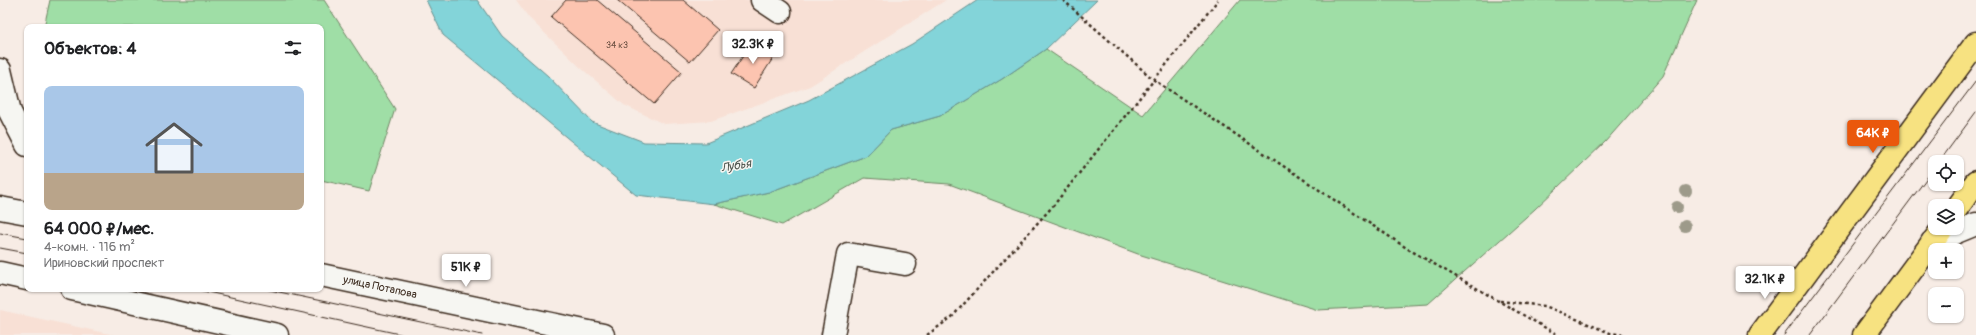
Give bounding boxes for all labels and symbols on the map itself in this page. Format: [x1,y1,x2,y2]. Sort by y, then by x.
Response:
pin: 32.3K ₽ [716,31,790,65]
house number: 34 к3 [606,40,628,51]
pin: 64K ₽ [1845,120,1901,154]
water label: Лубья [720,156,754,176]
pin: 51K ₽ [438,254,494,288]
pin: 32.1K ₽ [1728,266,1802,300]
street label: улица Потапова [341,273,418,301]

